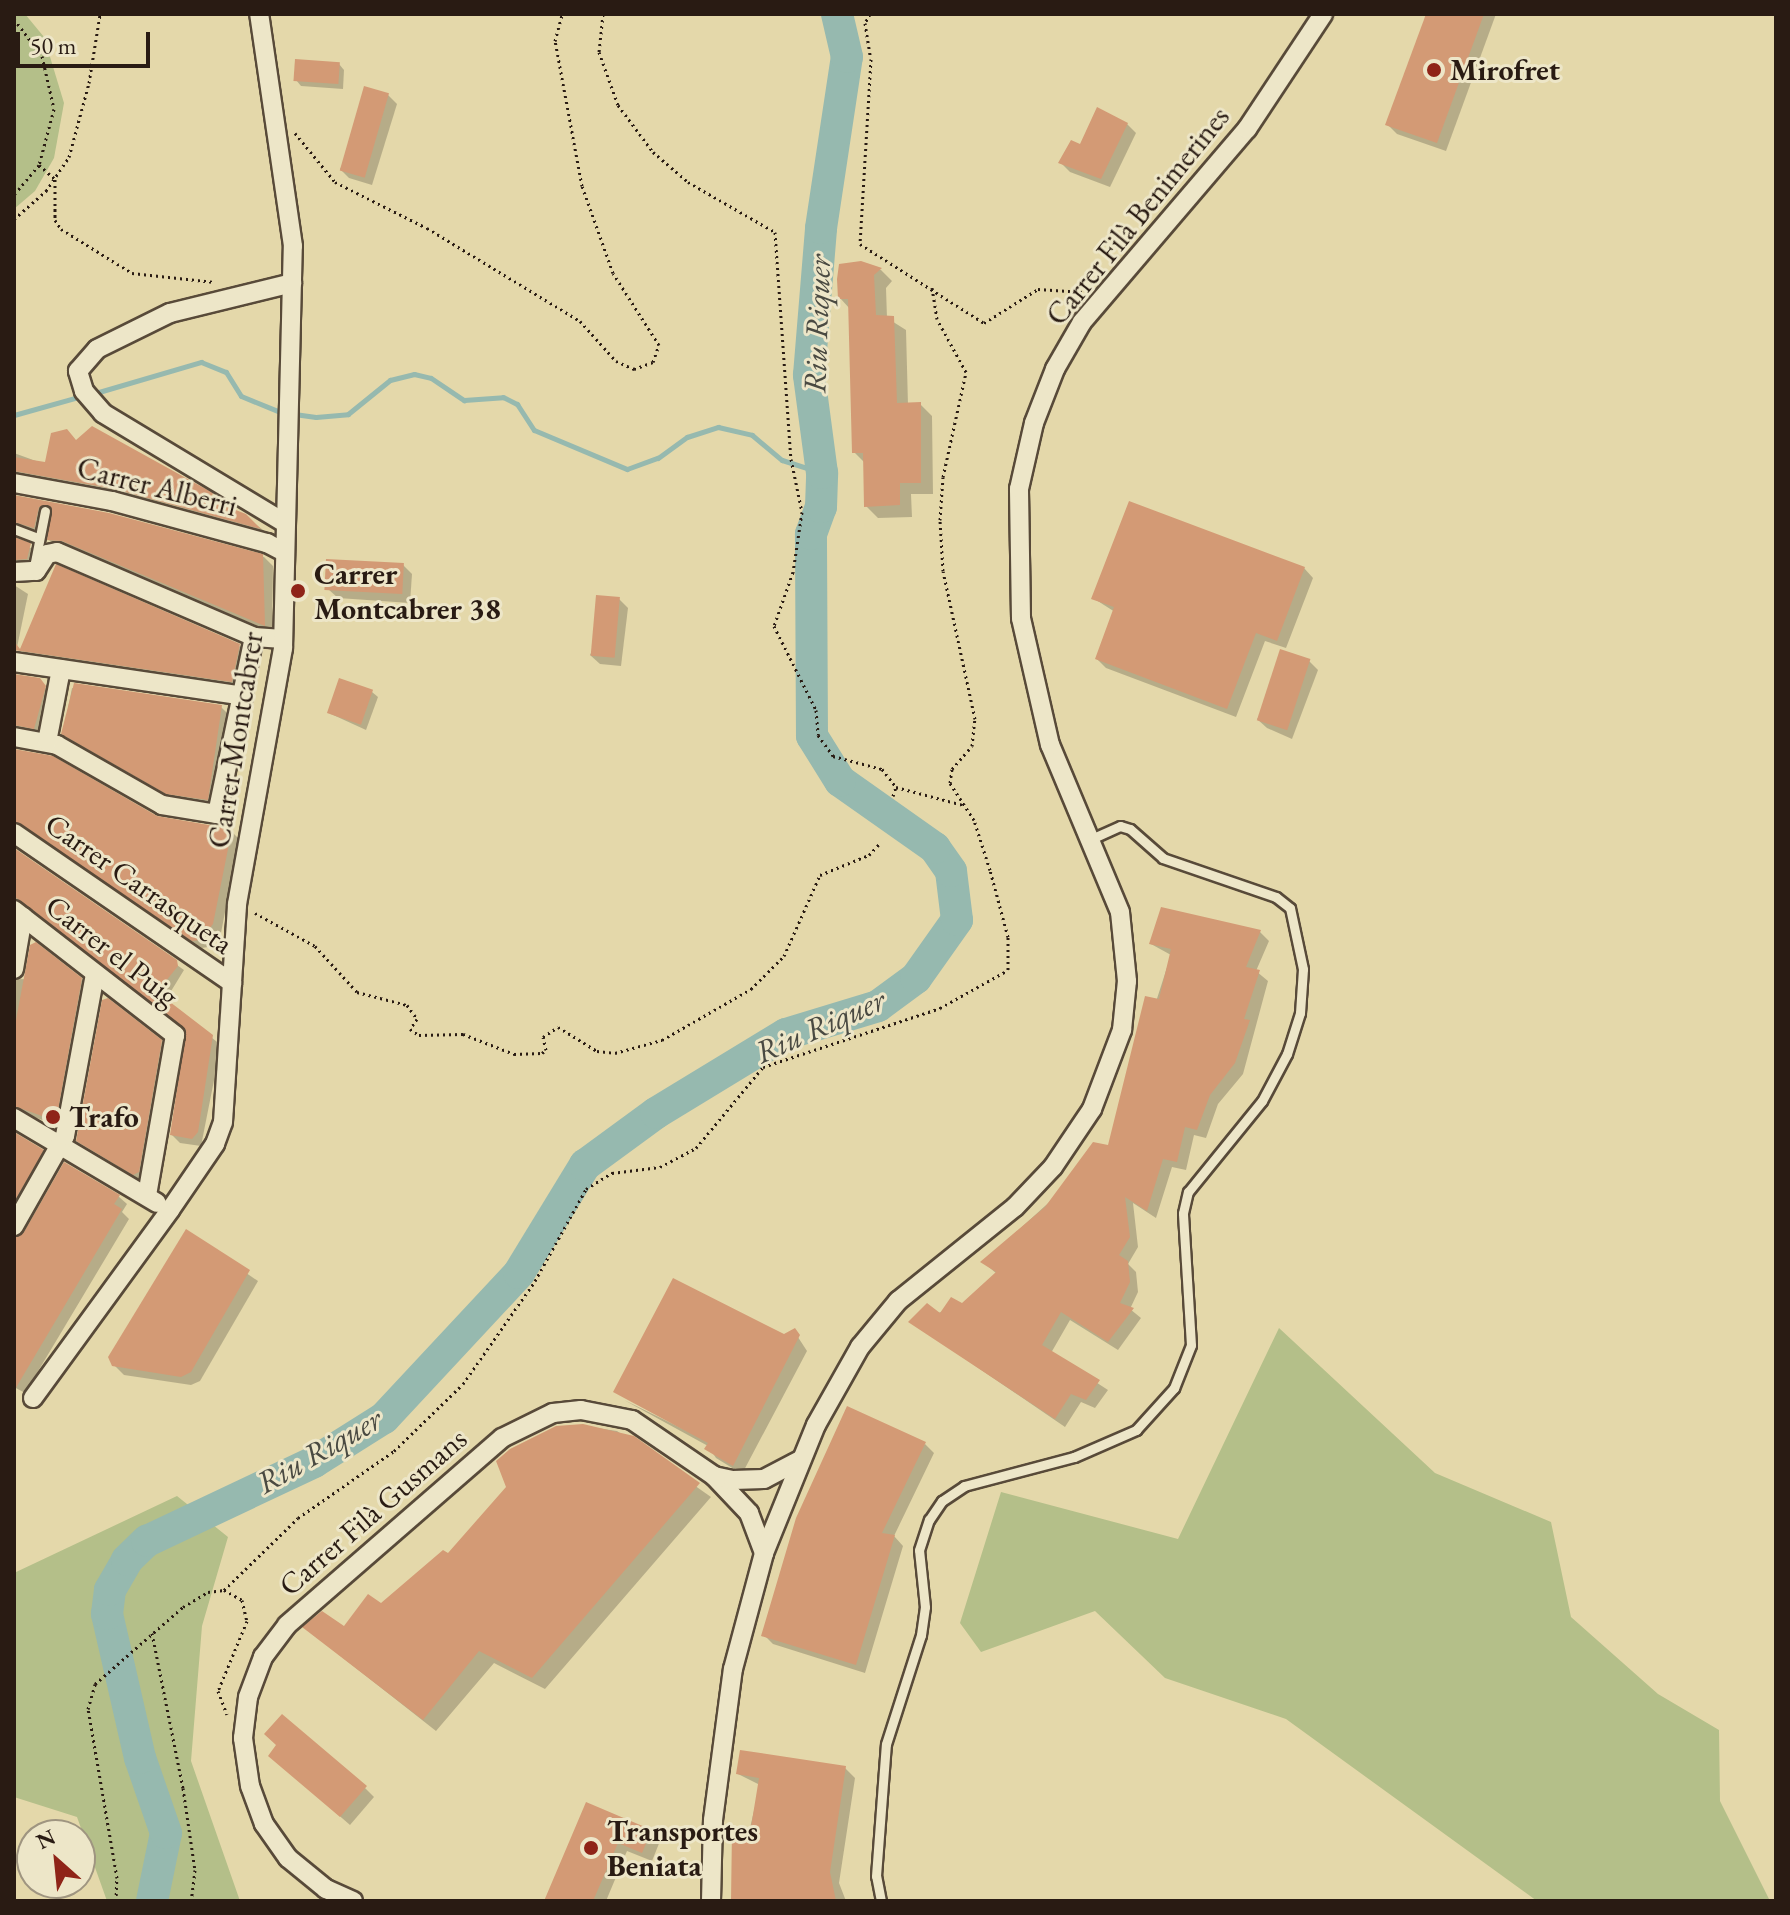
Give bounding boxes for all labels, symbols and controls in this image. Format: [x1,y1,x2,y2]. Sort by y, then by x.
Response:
scale bar [20,16,154,66]
text: 50 m [30,30,77,61]
place label: Mirofret [1450,52,1560,88]
marker: Mirofret [1425,61,1443,79]
street label: Carrer Filà Benimerines [1039,99,1237,333]
water label: Riu Riquer [795,254,839,394]
street label: Carrer Alberri [73,450,241,524]
place label: Carrer Montcabrer 38 [314,556,501,626]
marker: Carrer Montcabrer 38 [289,582,307,600]
street label: Carrer Montcabrer [201,629,271,851]
street label: Carrer Carrasqueta [38,806,240,962]
street label: Carrer el Puig [38,888,186,1014]
water label: Riu Riquer [749,980,891,1072]
place label: Trafo [69,1099,139,1135]
marker: Trafo [44,1108,62,1126]
water label: Riu Riquer [249,1400,389,1502]
street label: Carrer Filà Gusmans [272,1421,474,1603]
place label: Transportes Beniata [607,1813,758,1884]
north arrow [16,1819,96,1899]
text: N [31,1822,60,1856]
marker: Transportes Beniata [582,1839,600,1857]

